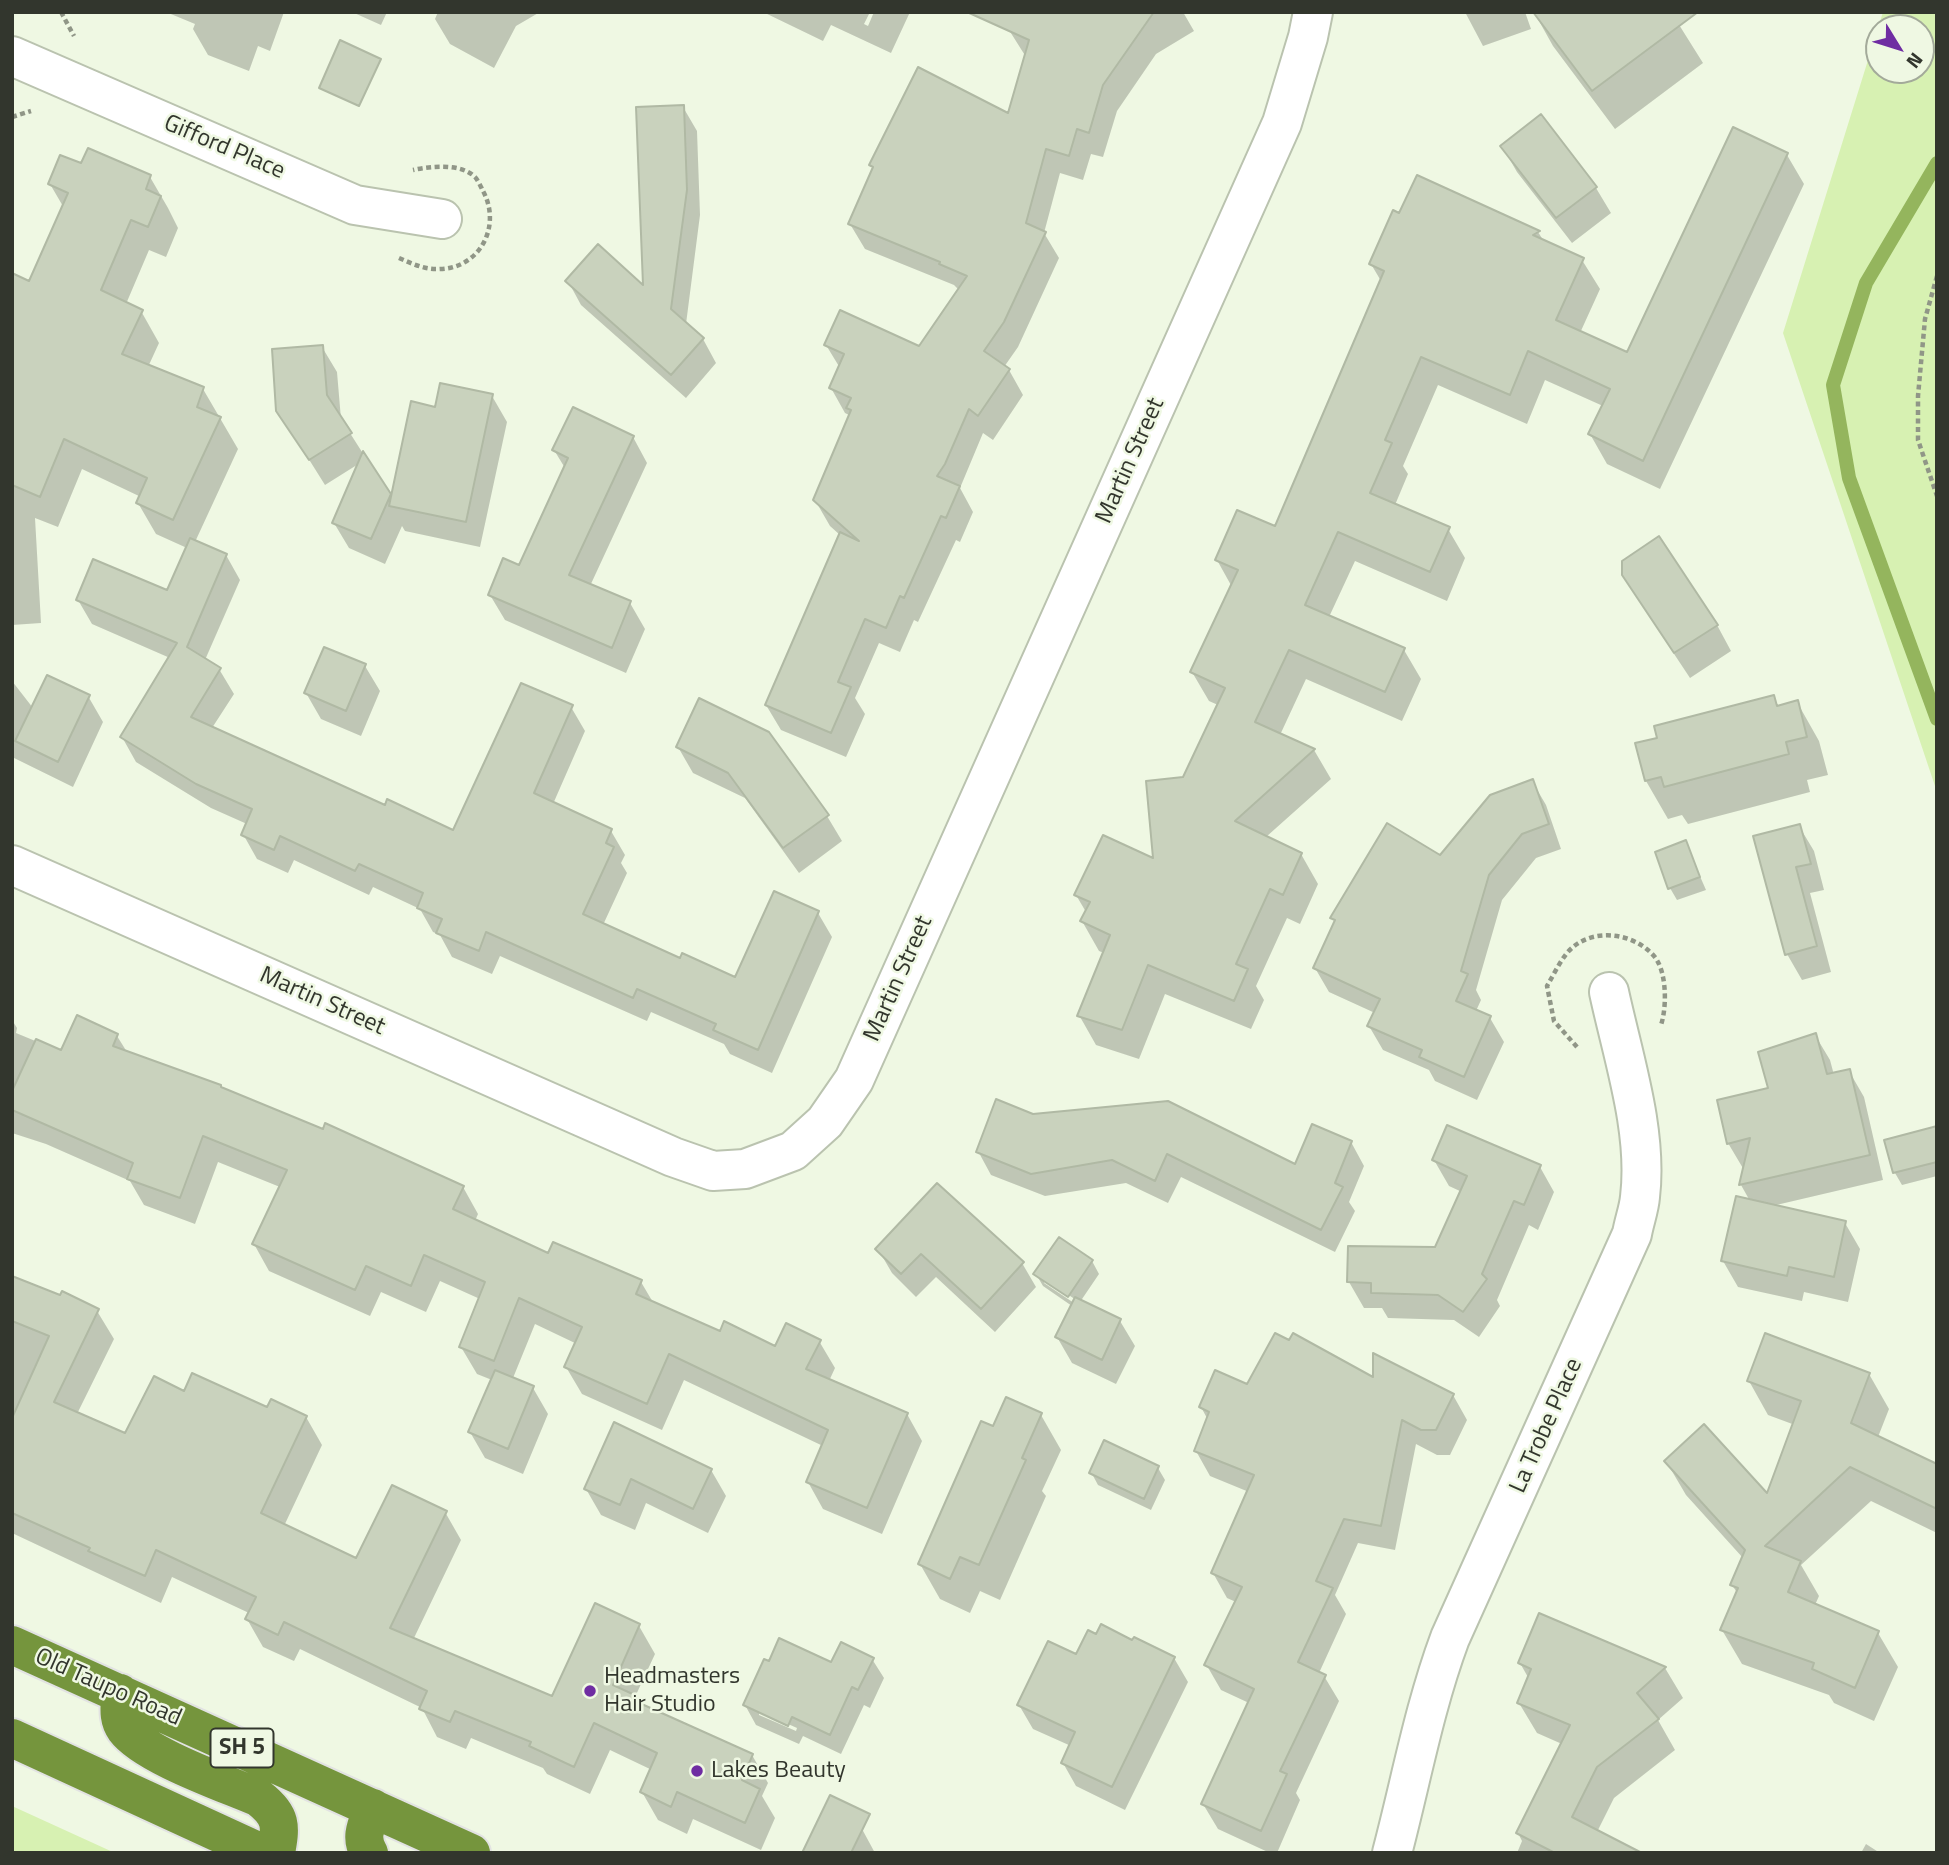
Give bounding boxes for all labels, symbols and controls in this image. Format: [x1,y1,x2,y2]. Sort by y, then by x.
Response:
north arrow [1865,14,1935,84]
text: N [1900,47,1931,75]
street label: Gifford Place [159,110,289,186]
street label: Martin Street [1091,394,1171,528]
street label: Martin Street [859,912,939,1046]
street label: Martin Street [255,962,389,1042]
street label: La Trobe Place [1504,1354,1590,1498]
street label: Old Taupo Road [30,1643,186,1733]
place label: Headmasters Hair Studio [604,1663,740,1719]
marker: Headmasters Hair Studio [582,1683,598,1699]
road number: SH 5 [210,1728,274,1768]
place label: Lakes Beauty [711,1757,846,1785]
marker: Lakes Beauty [689,1763,705,1779]

